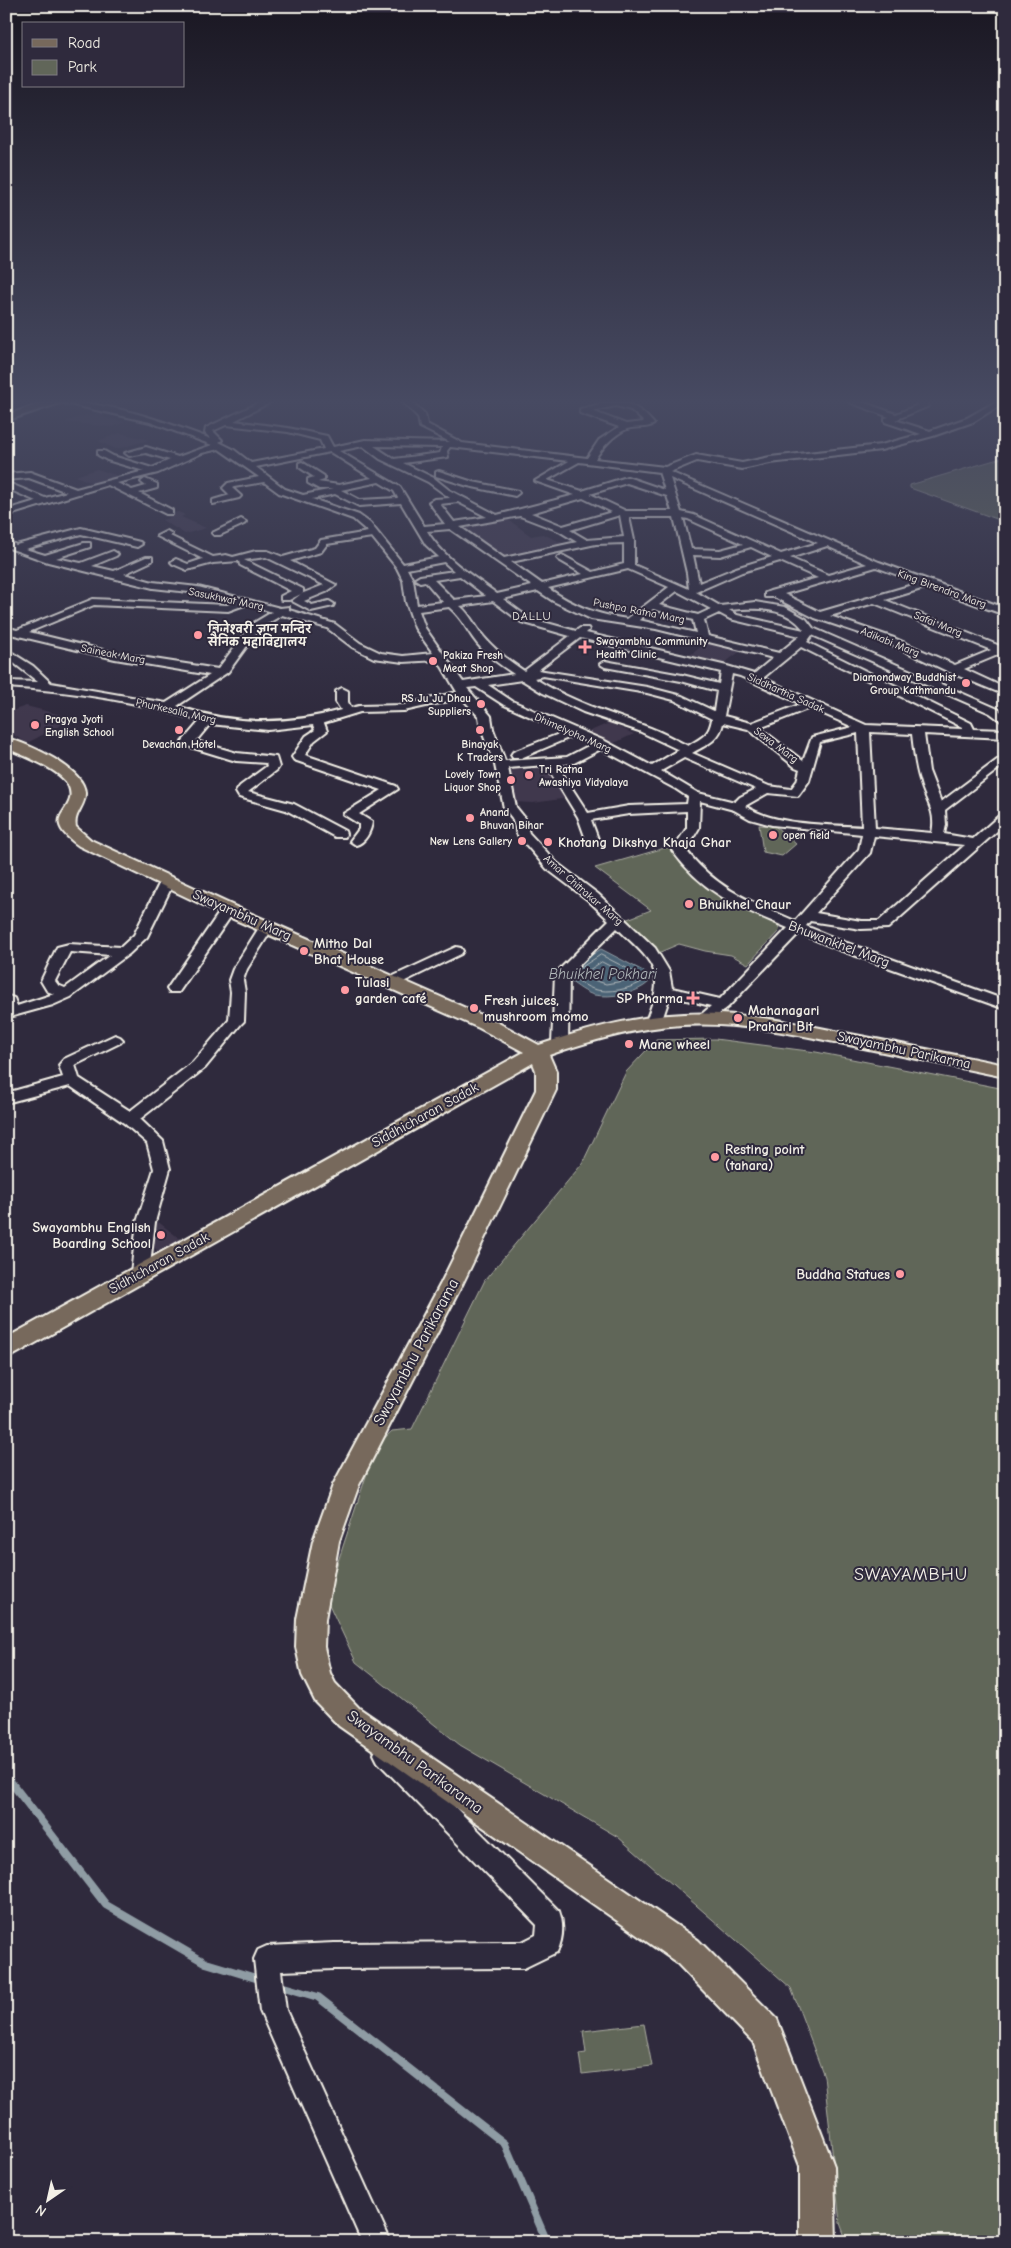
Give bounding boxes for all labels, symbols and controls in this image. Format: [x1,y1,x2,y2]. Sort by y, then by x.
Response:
legend [22,22,185,88]
text: Road [68,34,100,52]
text: Park [68,58,97,76]
street label: King Birendra Marg [896,567,988,611]
street label: Sasukhwat Marg [187,585,265,613]
street label: Pushpa Ratna Marg [592,596,686,626]
street label: Safai Marg [912,608,964,640]
district label: DALLU [512,609,552,623]
place label: बिजेश्वरी ज्ञान मन्दिर सैनिक महाविद्यालय [207,620,312,649]
street label: Adikabi Marg [859,624,921,660]
marker: बिजेश्वरी ज्ञान मन्दिर सैनिक महाविद्यालय [192,629,204,641]
place label: Swayambhu Community Health Clinic [596,635,708,661]
marker: Swayambhu Community Health Clinic [578,640,592,654]
street label: Saineak Marg [80,641,146,667]
place label: Pakiza Fresh Meat Shop [443,649,503,675]
marker: Pakiza Fresh Meat Shop [427,655,439,667]
street label: Siddhartha Sadak [745,670,827,716]
place label: Diamondway Buddhist Group Kathmandu [853,671,956,697]
marker: Diamondway Buddhist Group Kathmandu [960,677,972,689]
place label: RS Ju Ju Dhau Suppliers [401,692,471,718]
street label: Phurkesalla Marg [135,695,217,727]
marker: RS Ju Ju Dhau Suppliers [475,698,487,710]
street label: Dhimelyoha Marg [532,710,614,756]
place label: Pragya Jyoti English School [45,713,114,739]
marker: Pragya Jyoti English School [29,719,41,731]
marker: Devachan Hotel [173,724,185,736]
marker: Binayak K Traders [474,724,486,736]
street label: Sewa Marg [751,724,801,766]
place label: Devachan Hotel [142,738,216,751]
place label: Binayak K Traders [457,738,503,764]
place label: Tri Ratna Awashiya Vidyalaya [539,763,628,789]
place label: Lovely Town Liquor Shop [444,768,501,794]
marker: Tri Ratna Awashiya Vidyalaya [523,769,535,781]
marker: Lovely Town Liquor Shop [505,774,517,786]
place label: Anand Bhuvan Bihar [480,806,544,832]
marker: Anand Bhuvan Bihar [464,812,476,824]
marker: open field [767,829,779,841]
place label: open field [783,829,830,842]
place label: Khotang Dikshya Khaja Ghar [558,834,731,851]
place label: New Lens Gallery [430,835,512,848]
marker: New Lens Gallery [516,835,528,847]
marker: Khotang Dikshya Khaja Ghar [542,836,554,848]
street label: Amar Chitrakar Marg [541,852,625,928]
street label: Swayambhu Marg [190,886,294,944]
place label: Bhuikhel Chaur [699,896,791,913]
marker: Bhuikhel Chaur [683,898,695,910]
street label: Bhuwankhel Marg [786,917,892,971]
place label: Mitho Dal Bhat House [314,935,384,968]
marker: Mitho Dal Bhat House [298,945,310,957]
water label: Bhuikhel Pokhari [549,965,658,983]
place label: Tulasi garden café [355,974,427,1007]
marker: Tulasi garden café [339,984,351,996]
place label: SP Pharma [616,990,683,1007]
place label: Fresh juices, mushroom momo [484,992,589,1025]
marker: SP Pharma [687,992,699,1004]
marker: Fresh juices, mushroom momo [468,1002,480,1014]
place label: Mahanagari Prahari Bit [748,1002,819,1035]
marker: Mahanagari Prahari Bit [732,1012,744,1024]
street label: Swayambhu Parikarma [836,1028,972,1072]
place label: Mane wheel [639,1036,710,1053]
marker: Mane wheel [623,1038,635,1050]
street label: Siddhicharan Sadak [369,1079,481,1151]
place label: Resting point (tahara) [725,1141,805,1174]
marker: Resting point (tahara) [709,1151,721,1163]
place label: Swayambhu English Boarding School [33,1219,151,1252]
street label: Sidhicharan Sadak [106,1228,212,1298]
marker: Swayambhu English Boarding School [155,1229,167,1241]
place label: Buddha Statues [796,1266,890,1283]
marker: Buddha Statues [894,1268,906,1280]
street label: Swayambhu Parikarama [370,1276,462,1428]
district label: SWAYAMBHU [854,1564,968,1585]
street label: Swayambhu Parikarama [344,1707,486,1817]
north arrow [22,2176,72,2226]
text: N [32,2201,50,2220]

